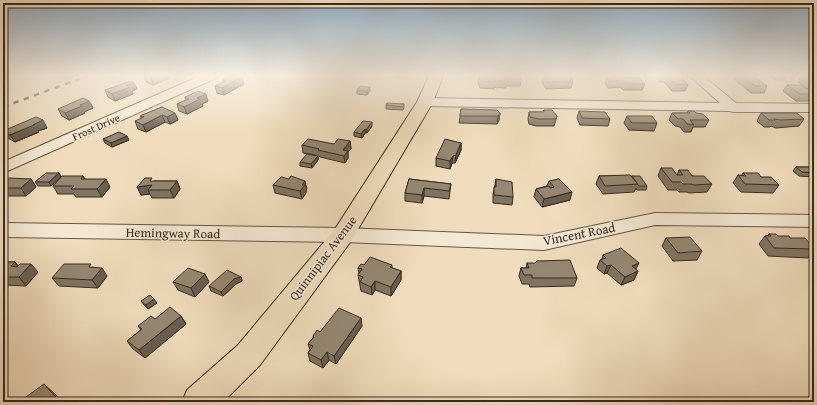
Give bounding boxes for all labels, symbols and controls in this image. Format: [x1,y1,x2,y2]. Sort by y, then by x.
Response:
street label: Frost Drive [70,109,122,145]
street label: Quinnipiac Avenue [285,211,361,305]
street label: Vincent Road [541,218,617,250]
street label: Hemingway Road [126,223,220,243]

